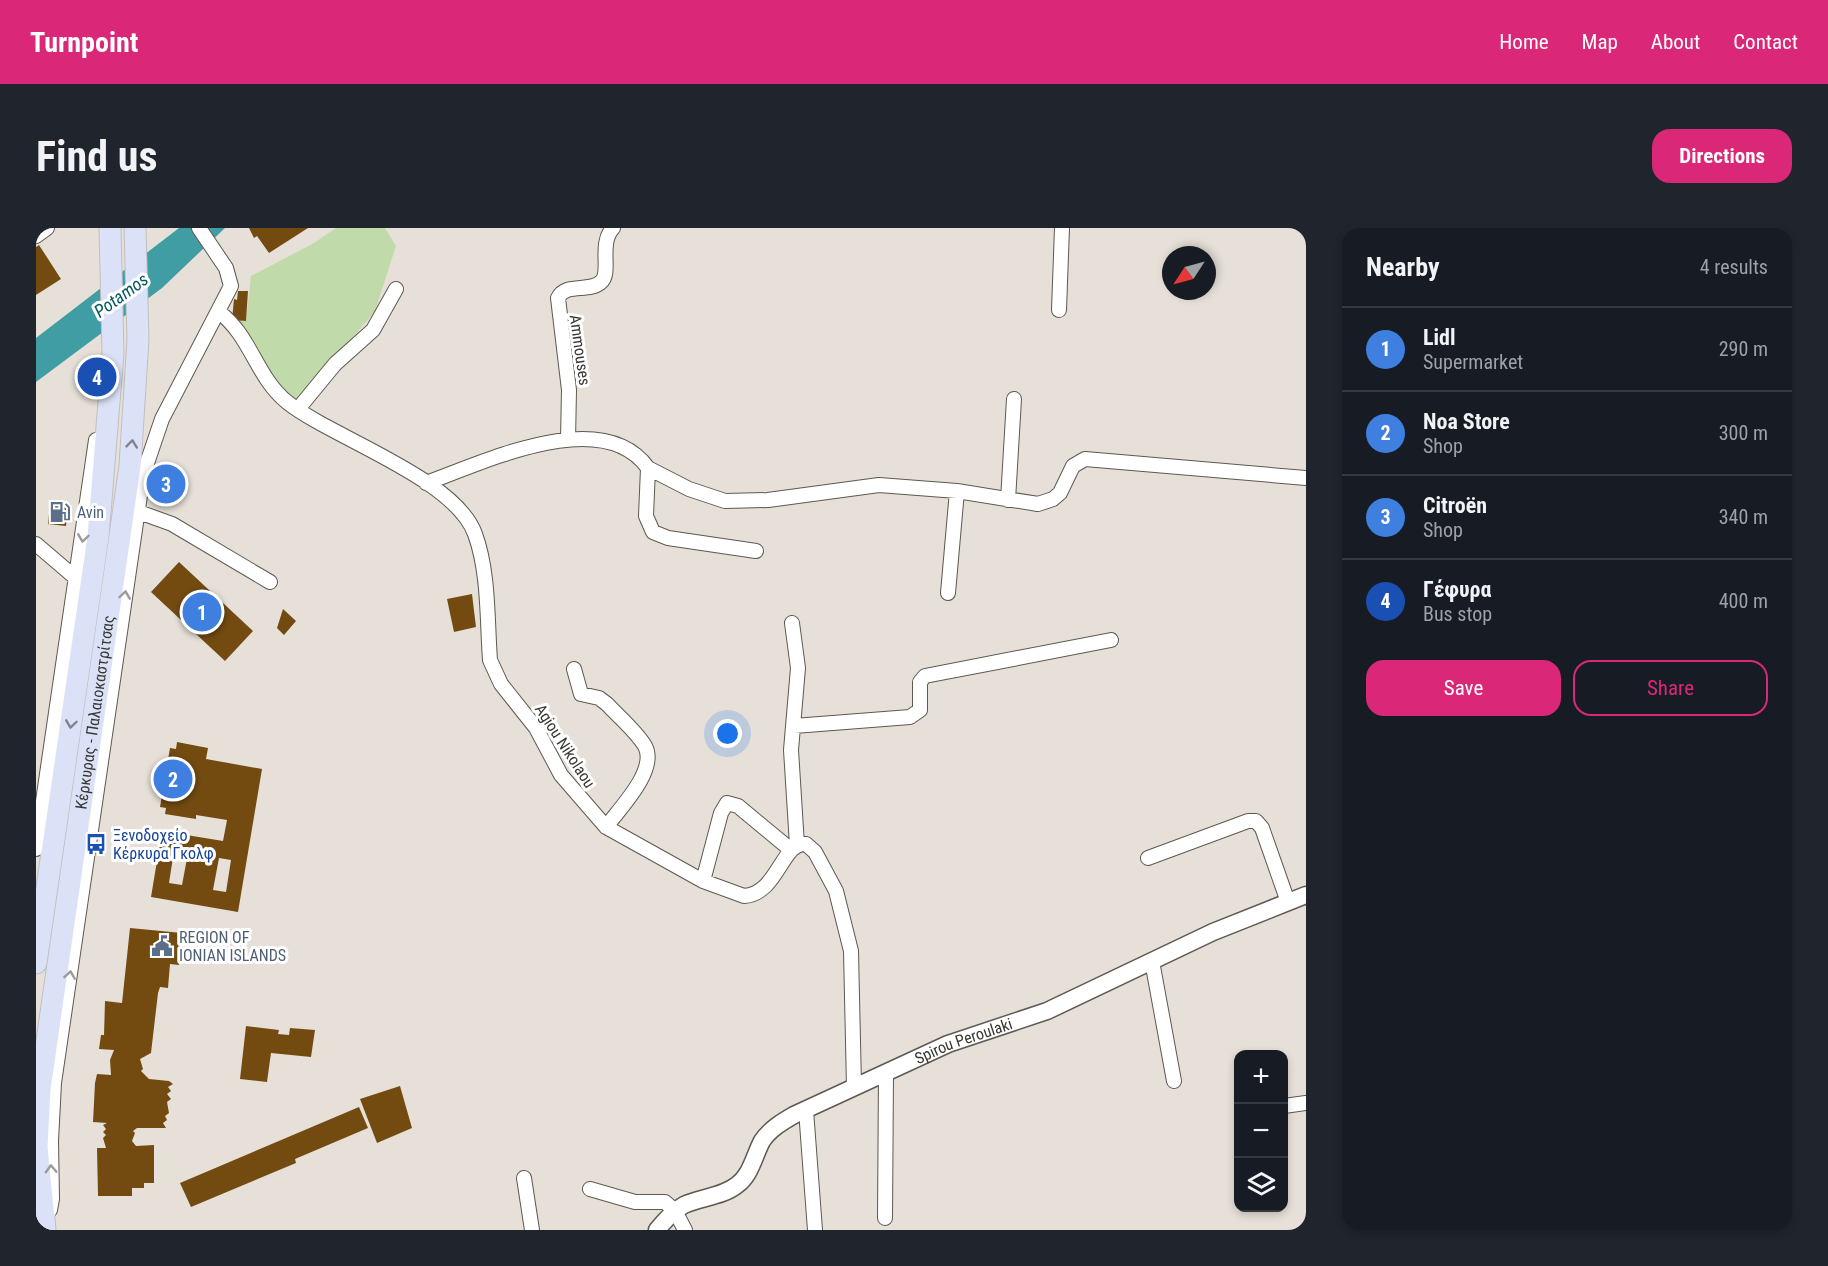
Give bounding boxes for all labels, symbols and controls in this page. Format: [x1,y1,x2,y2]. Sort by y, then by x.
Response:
text: Turnpoint [30,26,138,59]
text: Home [1499,30,1549,54]
text: Map [1582,30,1618,54]
text: About [1651,30,1700,54]
text: Contact [1733,30,1798,54]
button: Directions [1652,129,1792,183]
text: Find us [36,132,157,181]
north arrow [1162,246,1216,300]
text: Nearby [1366,252,1440,282]
text: 4 results [1700,255,1768,279]
water label: Potamos [90,268,152,322]
street label: Ammouses [566,313,594,387]
text: Lidl [1423,325,1456,350]
text: 1 [1380,337,1391,361]
text: 290 m [1719,337,1768,361]
text: Supermarket [1423,350,1523,374]
pin: 4 [78,354,116,400]
text: Noa Store [1423,409,1510,434]
text: 2 [1380,421,1391,445]
text: 300 m [1719,421,1768,445]
text: Shop [1423,434,1463,458]
one-way arrow [125,439,138,448]
pin: 3 [146,462,186,506]
text: Citroën [1423,493,1487,518]
fuel station icon: Avin [48,500,72,524]
place label: Avin [77,503,104,522]
text: 3 [1380,505,1391,529]
text: 340 m [1719,505,1768,529]
text: Shop [1423,518,1463,542]
one-way arrow [78,533,90,543]
text: Γέφυρα [1423,577,1491,602]
text: 4 [1380,589,1391,613]
text: 400 m [1719,589,1768,613]
pin: 1 [182,590,222,634]
one-way arrow [118,591,131,600]
text: Bus stop [1423,602,1492,626]
street label: Κέρκυρας - Παλαιοκαστρίτσας [71,614,118,811]
button: Save [1366,660,1561,716]
button: Share [1573,660,1768,716]
street label: Agiou Nikolaou [531,701,599,791]
one-way arrow [65,719,77,728]
your location [713,719,742,748]
pin: 2 [154,756,192,802]
place label: Ξενοδοχείο Κέρκυρα Γκολφ [113,826,214,863]
bus stop icon: Ξενοδοχείο Κέρκυρα Γκολφ [84,832,108,856]
place label: REGION OF IONIAN ISLANDS [179,928,286,965]
public building icon: REGION OF IONIAN ISLANDS [150,934,174,958]
one-way arrow [64,971,76,980]
street label: Spirou Peroulaki [911,1014,1015,1068]
map controls [1234,1050,1288,1212]
button: + [1234,1050,1288,1104]
button: − [1234,1104,1288,1158]
button: layers [1234,1158,1288,1212]
one-way arrow [45,1164,58,1173]

